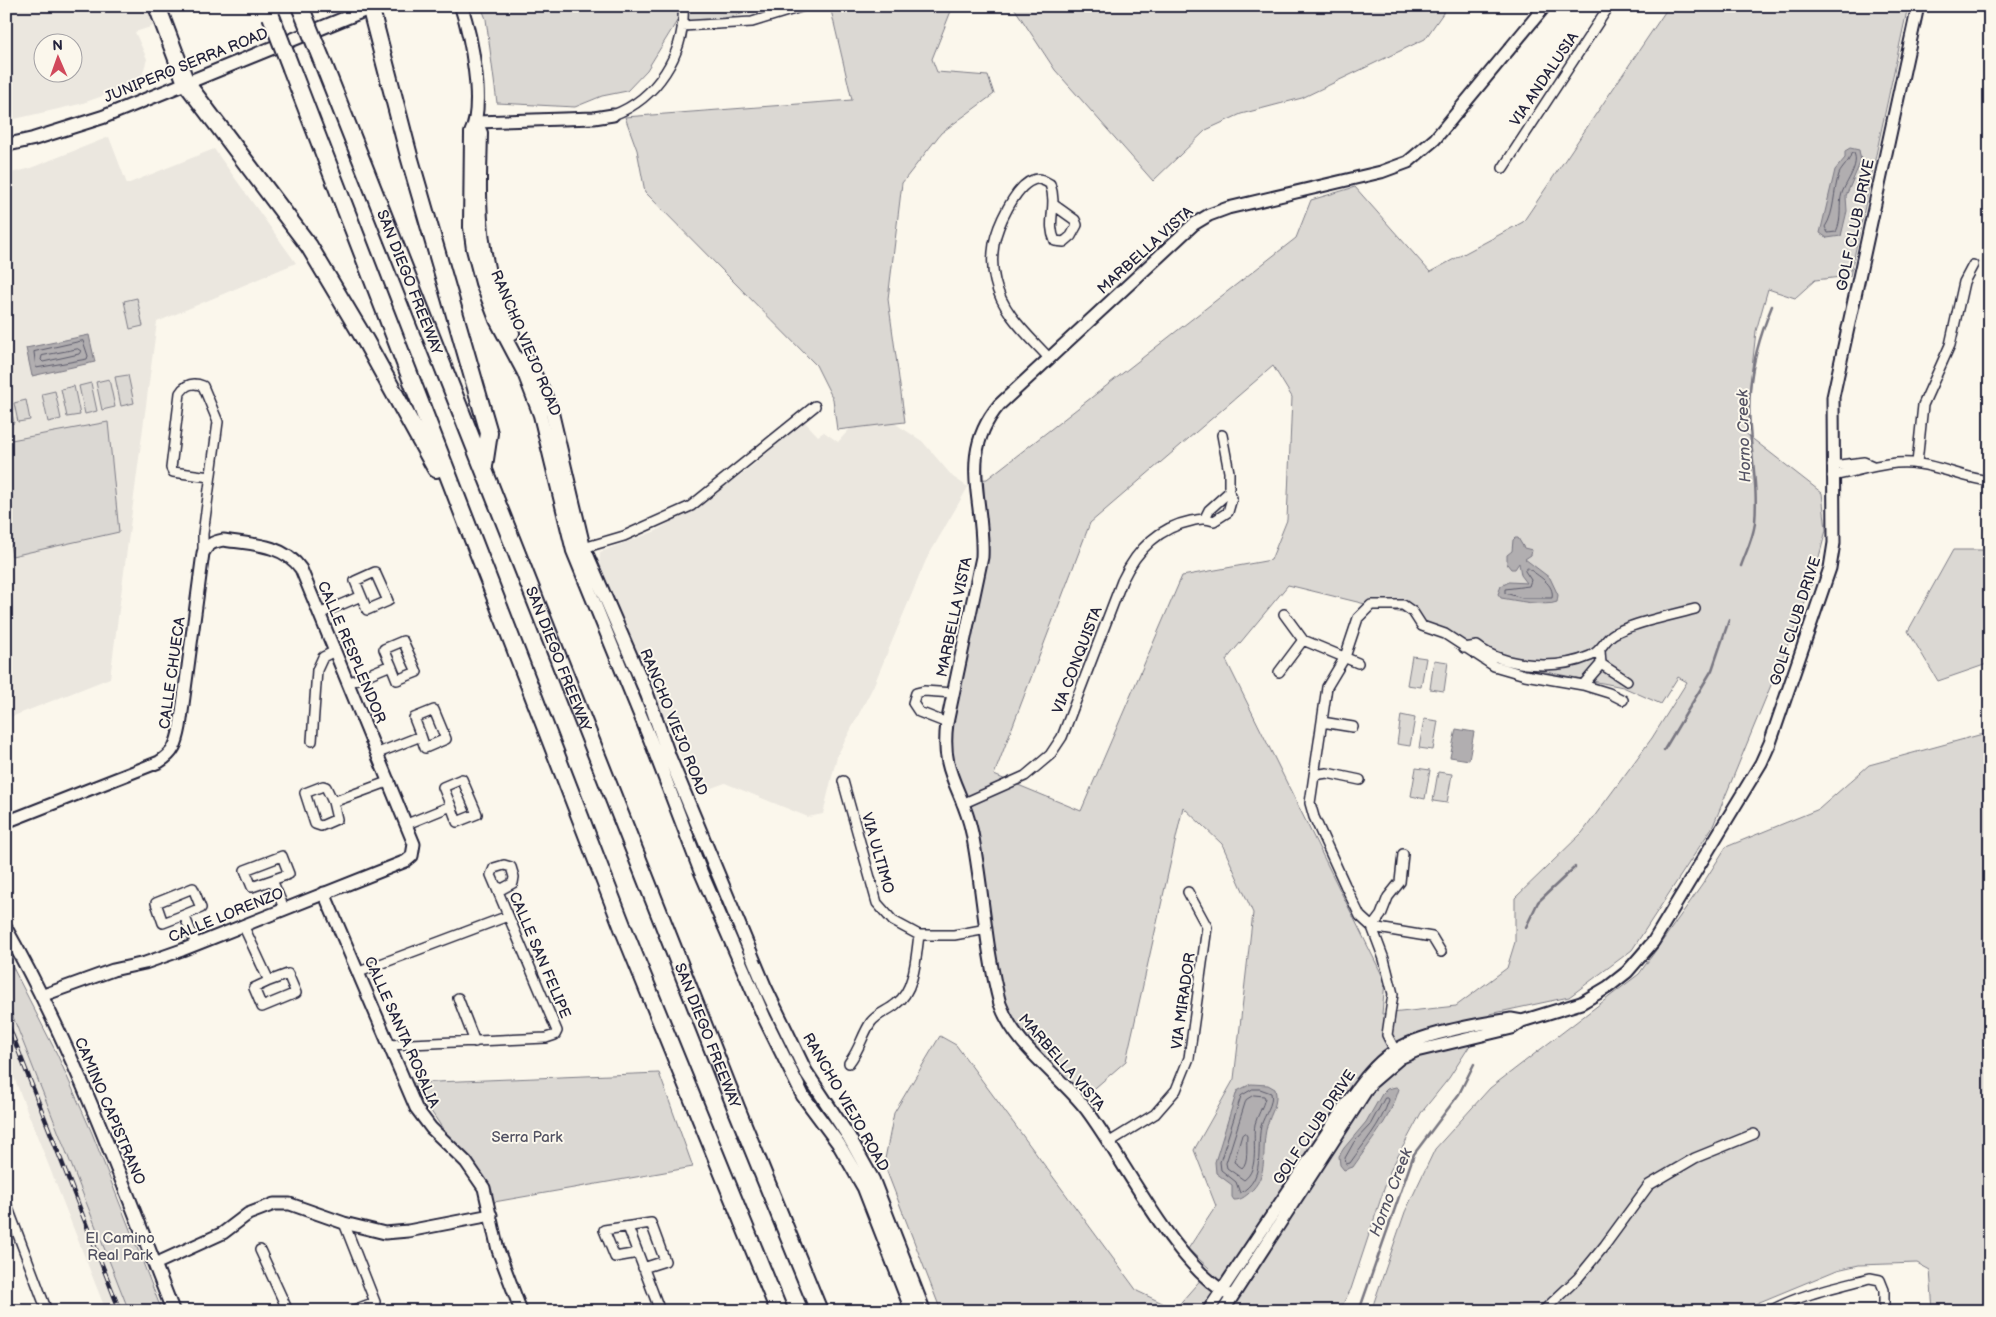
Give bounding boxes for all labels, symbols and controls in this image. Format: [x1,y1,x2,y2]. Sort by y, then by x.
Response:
street label: JUNIPERO SERRA ROAD [101,24,271,107]
street label: VIA ANDALUSIA [1506,28,1583,130]
north arrow [32,32,82,82]
text: N [52,37,63,54]
street label: GOLF CLUB DRIVE [1832,157,1879,293]
street label: MARBELLA VISTA [1094,202,1198,298]
street label: SAN DIEGO FREEWAY [372,207,446,358]
street label: RANCHO VIEJO ROAD [486,267,565,419]
water label: Horno Creek [1733,388,1756,483]
street label: MARBELLA VISTA [932,554,977,679]
street label: GOLF CLUB DRIVE [1766,554,1825,688]
street label: CALLE RESPLENDOR [313,578,390,727]
street label: SAN DIEGO FREEWAY [521,584,595,734]
street label: VIA CONQUISTA [1048,603,1107,716]
street label: CALLE CHUECA [155,615,190,730]
street label: RANCHO VIEJO ROAD [635,646,712,798]
street label: VIA ULTIMO [857,810,898,896]
street label: CALLE LORENZO [166,884,287,947]
street label: CALLE SAN FELIPE [504,889,575,1021]
street label: VIA MIRADOR [1167,951,1200,1051]
street label: CALLE SANTA ROSALIA [360,954,444,1112]
street label: SAN DIEGO FREEWAY [670,960,744,1111]
street label: MARBELLA VISTA [1014,1010,1109,1115]
street label: RANCHO VIEJO ROAD [798,1030,893,1175]
street label: CAMINO CAPISTRANO [70,1035,149,1188]
street label: GOLF CLUB DRIVE [1269,1066,1360,1188]
park label: Serra Park [491,1128,563,1147]
water label: Horno Creek [1366,1145,1417,1239]
park label: El Camino Real Park [85,1229,155,1265]

